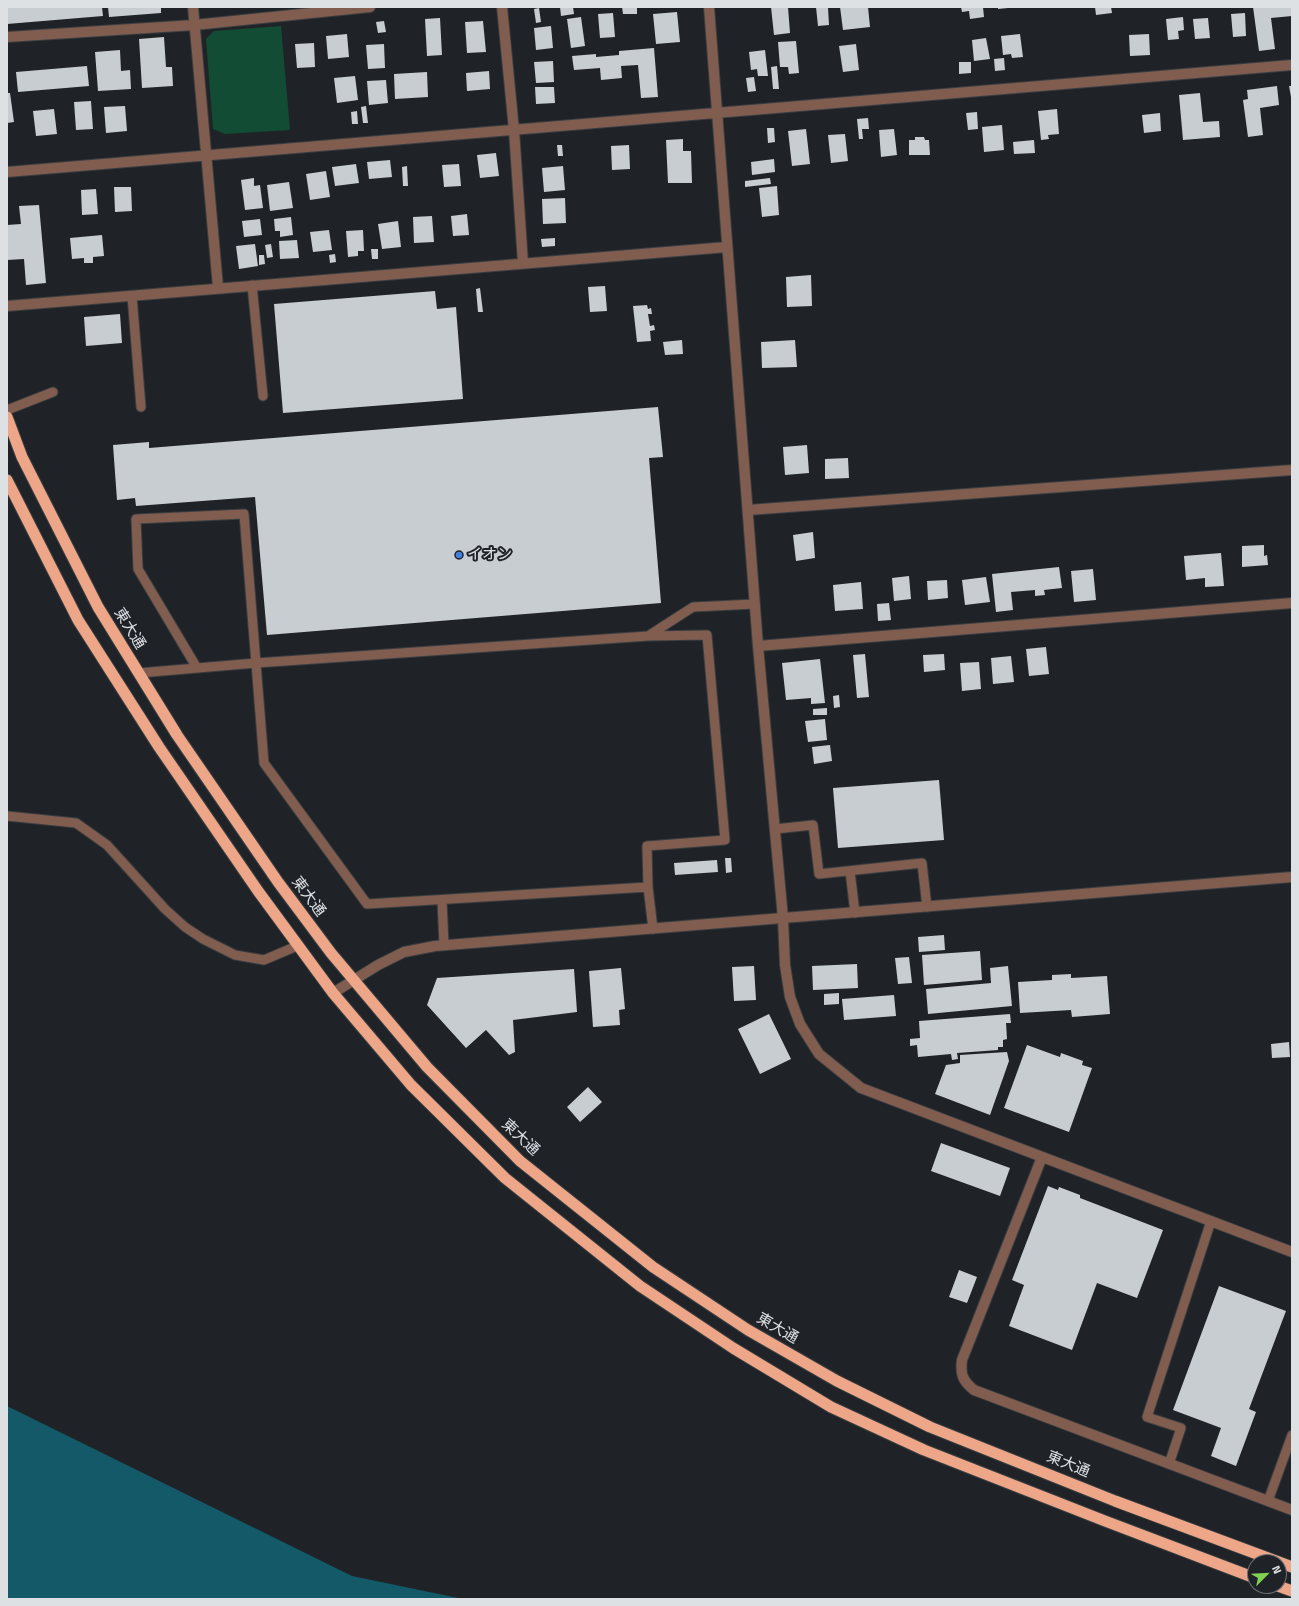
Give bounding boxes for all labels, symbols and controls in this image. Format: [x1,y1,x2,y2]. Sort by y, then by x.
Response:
place label: イオン [467,546,512,564]
marker: イオン [454,550,464,560]
street label: 東大通 [109,605,149,653]
street label: 東大通 [287,874,329,920]
street label: 東大通 [497,1116,543,1160]
street label: 東大通 [753,1310,801,1348]
street label: 東大通 [1044,1448,1092,1482]
north arrow [1247,1554,1287,1594]
text: N [1268,1563,1286,1576]

